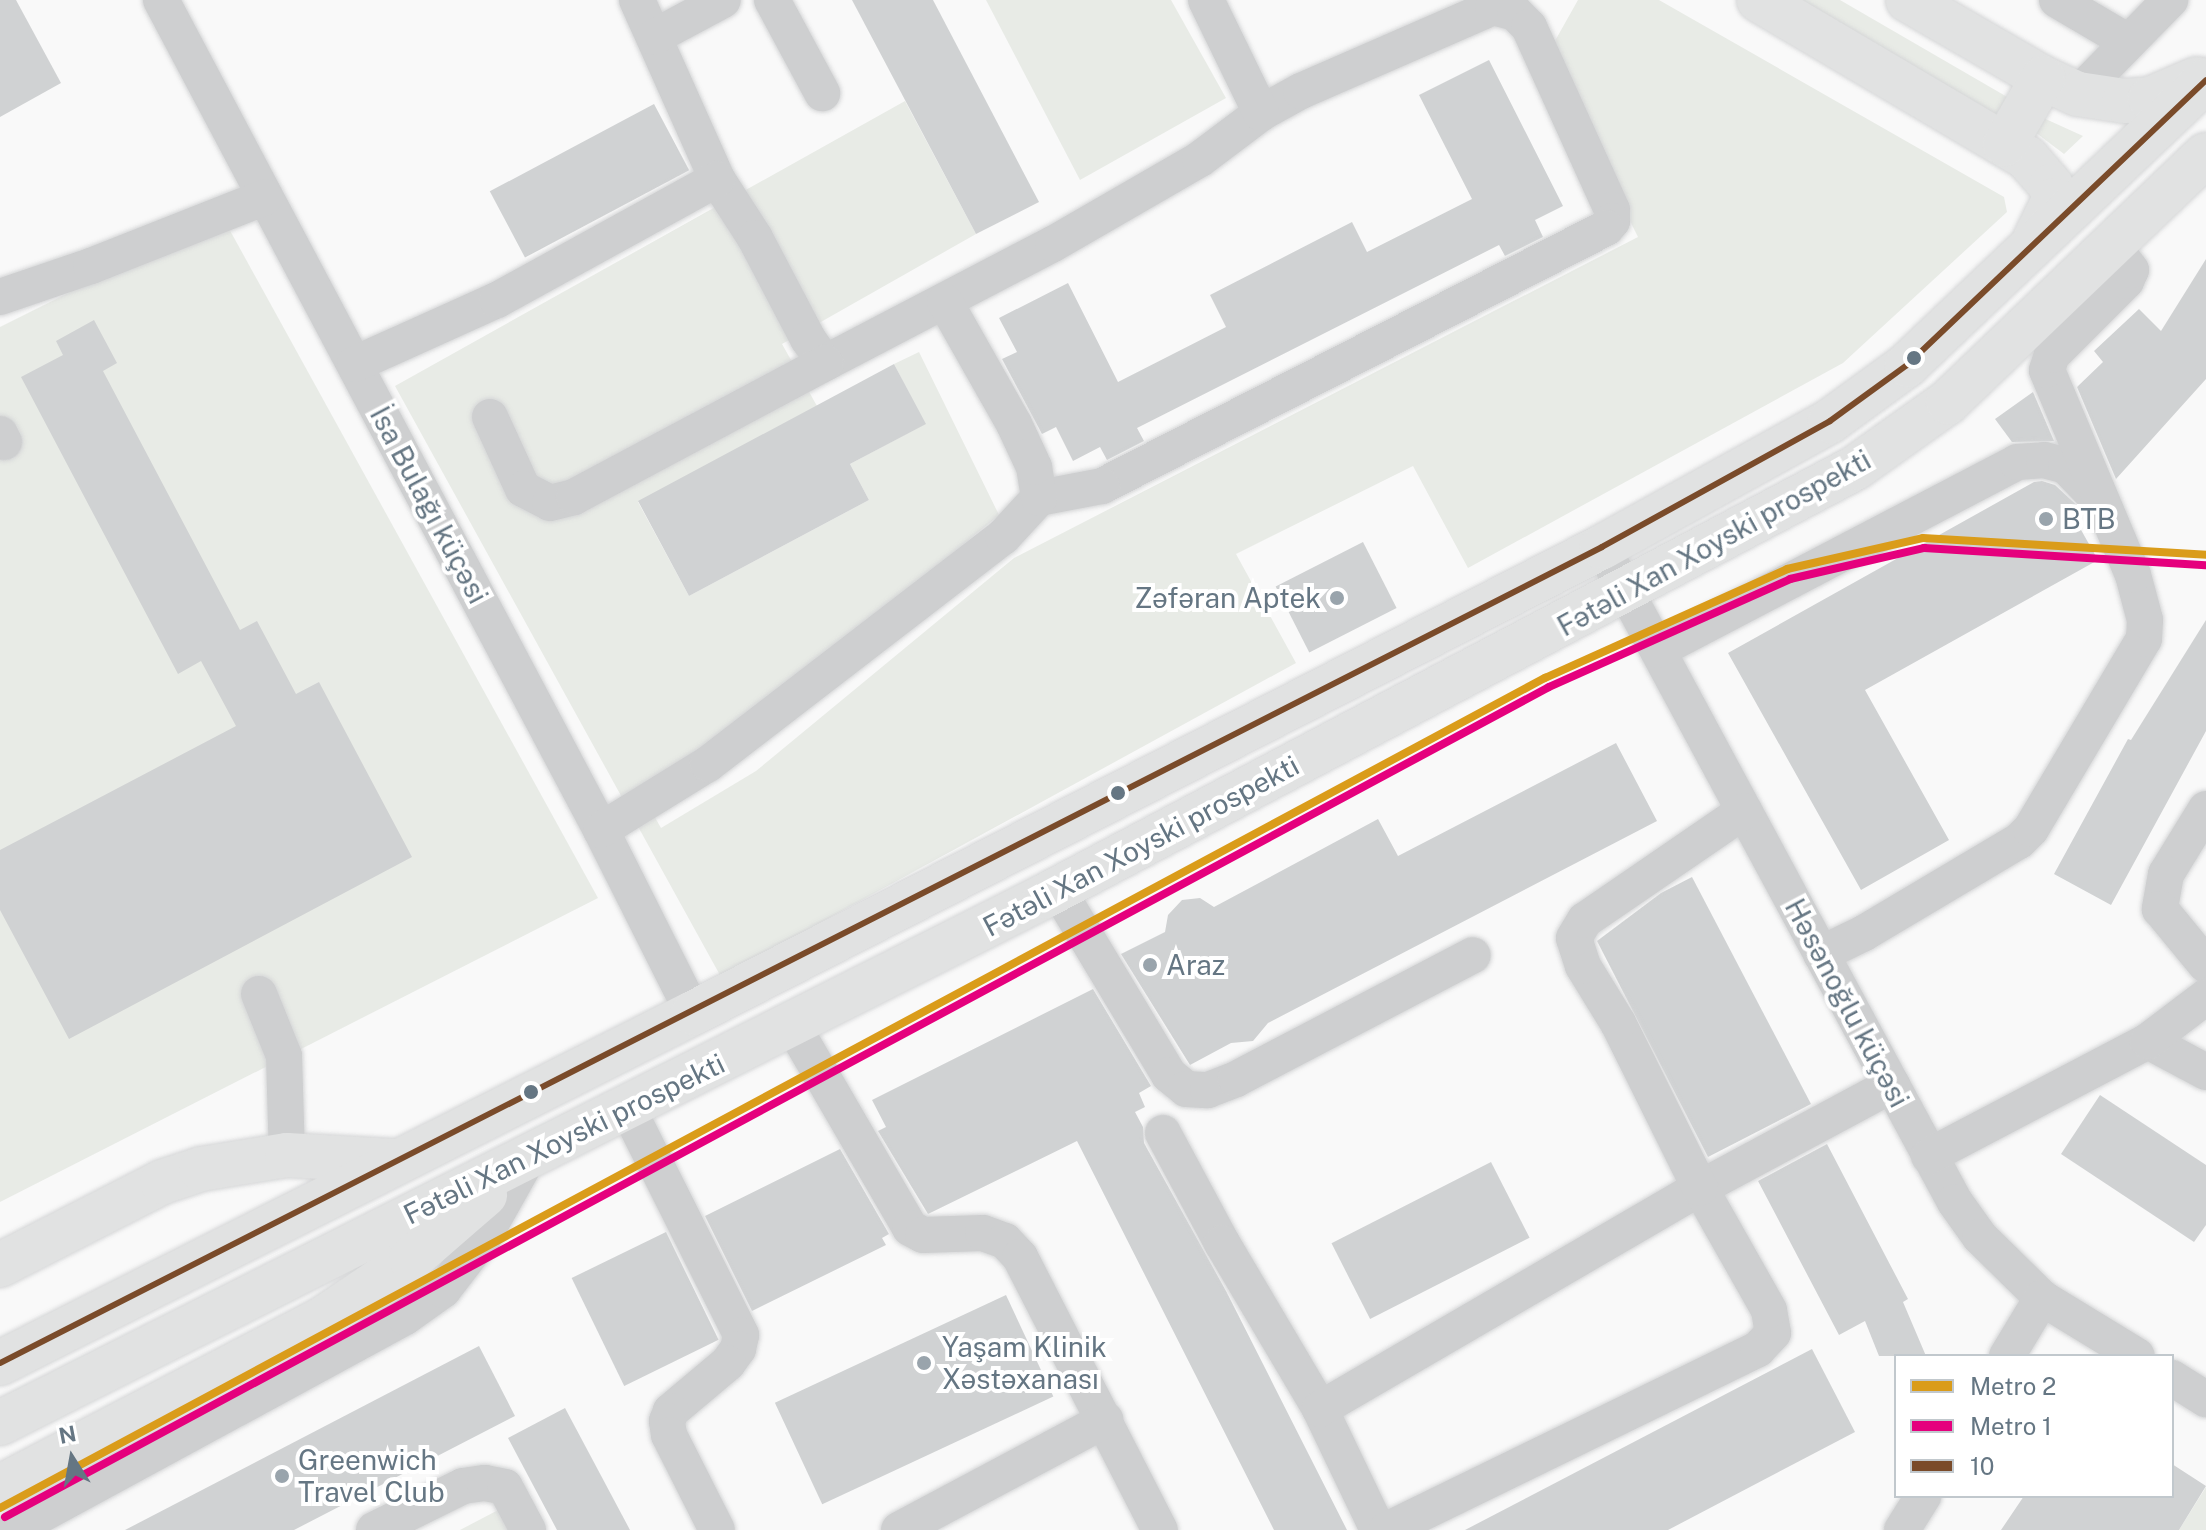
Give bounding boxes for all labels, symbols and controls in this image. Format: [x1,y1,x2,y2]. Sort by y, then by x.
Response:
unlabelled marker [1906,350,1922,366]
street label: İsa Bulağı küçəsi [363,401,495,609]
street label: Fətəli Xan Xoyski prospekti [1551,443,1877,643]
place label: BTB [2062,502,2116,536]
marker: BTB [2037,510,2055,528]
place label: Zəfəran Aptek [1135,581,1321,615]
marker: Zəfəran Aptek [1328,589,1346,607]
street label: Fətəli Xan Xoyski prospekti [977,748,1305,944]
unlabelled marker [1110,785,1126,801]
street label: Həsənoğlu küçəsi [1778,893,1916,1113]
place label: Araz [1166,948,1225,982]
marker: Araz [1141,956,1159,974]
street label: Fətəli Xan Xoyski prospekti [398,1047,730,1231]
unlabelled marker [523,1084,539,1100]
place label: Yaşam Klinik Xəstəxanası [942,1330,1107,1396]
marker: Yaşam Klinik Xəstəxanası [913,1352,935,1374]
legend [1894,1354,2174,1498]
text: Metro 2 [1970,1372,2056,1400]
text: Metro 1 [1970,1412,2052,1440]
north arrow [32,1418,112,1498]
text: N [56,1420,78,1449]
place label: Greenwich Travel Club [298,1443,445,1509]
text: 10 [1970,1452,1994,1480]
marker: Greenwich Travel Club [273,1467,291,1485]

